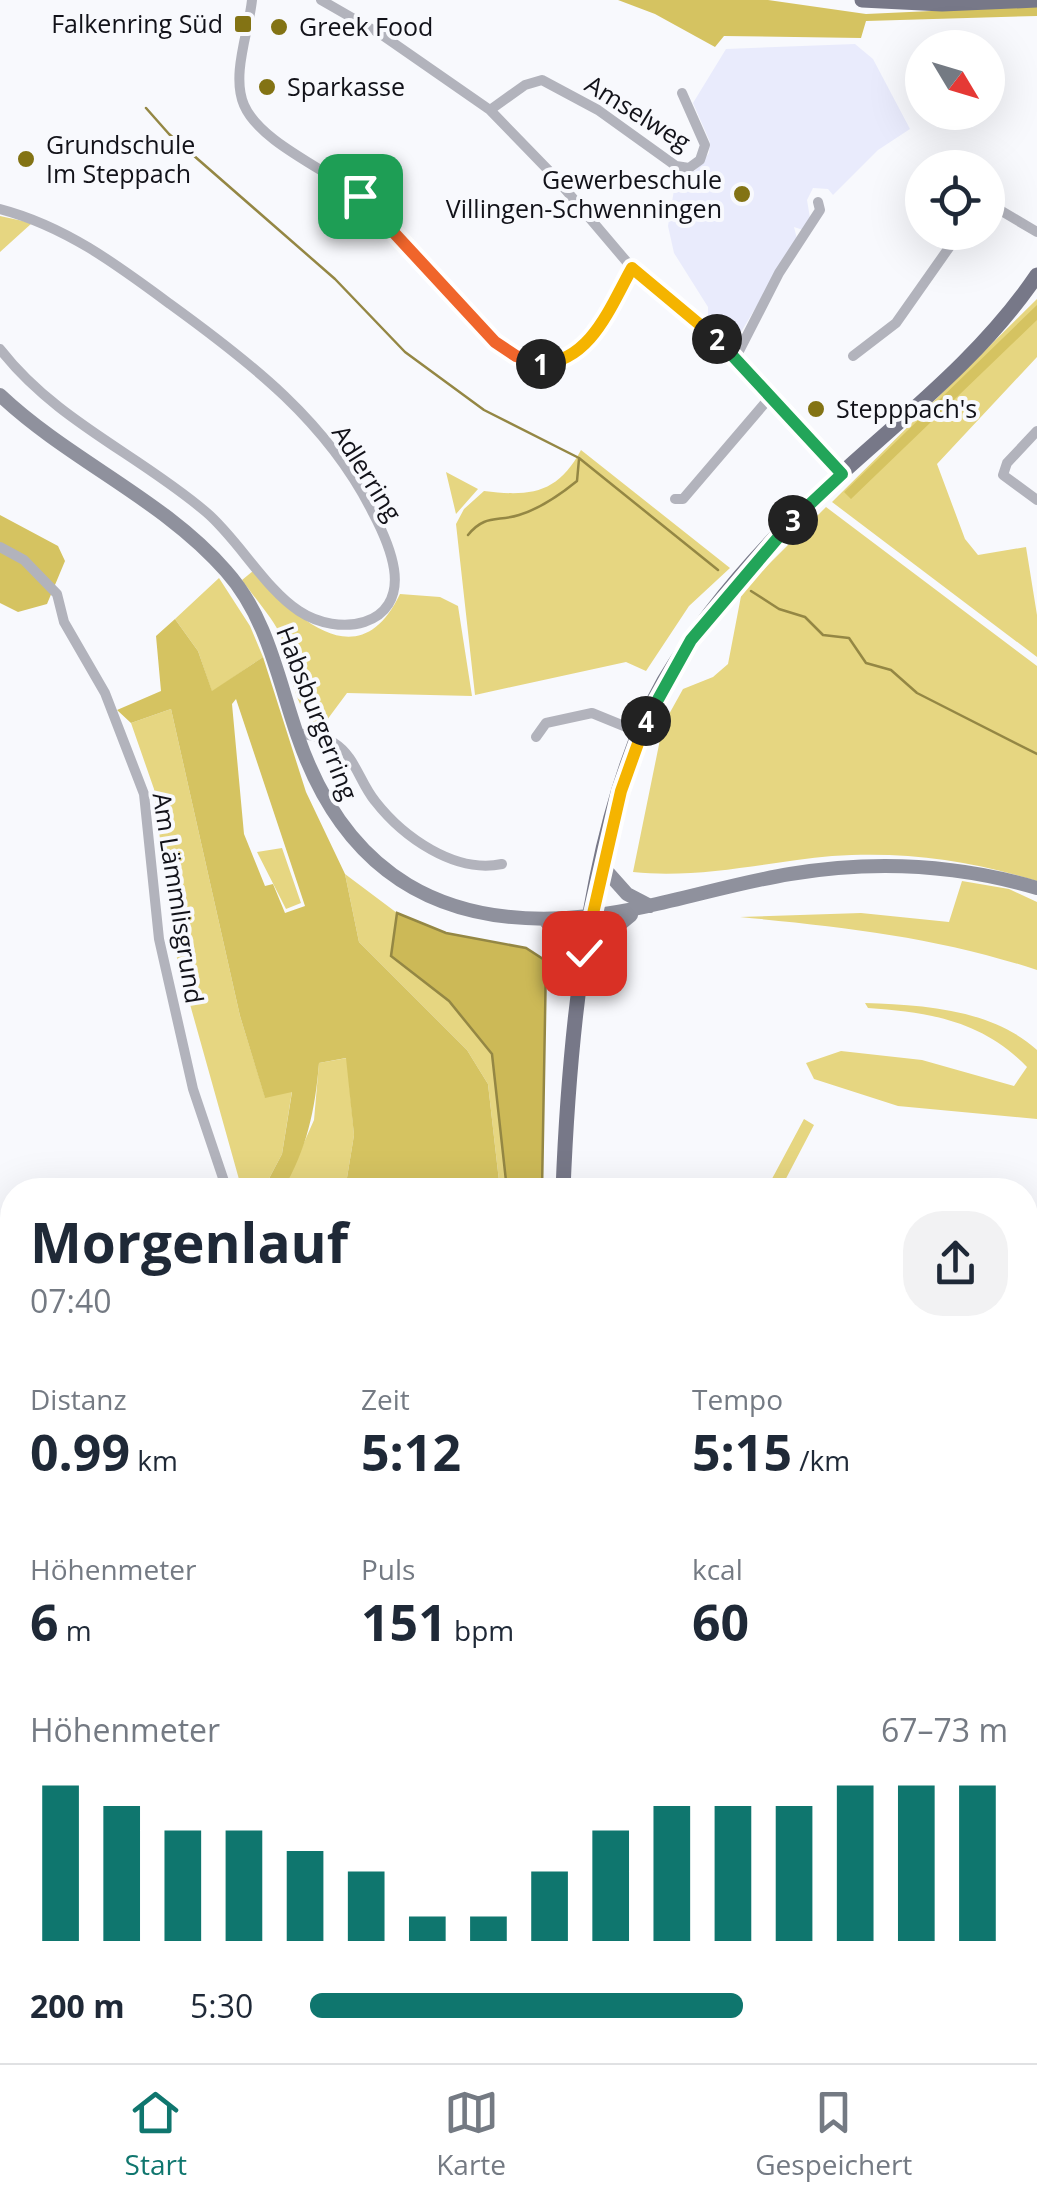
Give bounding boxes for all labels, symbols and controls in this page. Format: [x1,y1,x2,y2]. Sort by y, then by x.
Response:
place label: Falkenring Süd [51,6,223,40]
place label: Greek Food [299,9,433,43]
marker: Falkenring Süd [232,13,254,35]
marker: Greek Food [268,16,290,38]
north arrow [905,30,1005,130]
map controls [905,30,1005,250]
street label: Amselweg [579,66,698,158]
place label: Sparkasse [287,69,405,103]
marker: Sparkasse [256,76,278,98]
place label: Grundschule Im Steppach [46,127,195,190]
marker: Grundschule Im Steppach [15,148,37,170]
button: locate [905,150,1005,250]
pin [318,154,403,239]
place label: Gewerbeschule Villingen-Schwenningen [446,162,722,225]
icon: arrive [333,169,388,224]
marker: Gewerbeschule Villingen-Schwenningen [731,183,753,205]
pin: 2 [692,314,742,364]
text: 2 [709,320,725,358]
pin: 1 [516,339,566,389]
text: 1 [533,345,549,383]
place label: Stepppach's [836,391,977,425]
marker: Stepppach's [805,398,827,420]
street label: Adlerring [325,418,411,527]
pin: 3 [768,495,818,545]
text: 3 [785,501,801,539]
street label: Habsburgerring [269,621,367,805]
pin: 4 [621,696,671,746]
text: 4 [638,702,654,740]
street label: Am Lämmlisgrund [146,790,212,1006]
pin [542,911,627,996]
icon: check [557,926,612,981]
text: Morgenlauf [30,1204,348,1279]
button: share [903,1211,1008,1316]
text: 07:40 [30,1279,112,1322]
text: Distanz [30,1380,127,1418]
text: Zeit [361,1380,410,1418]
text: Tempo [692,1380,783,1418]
text: 0.99 [30,1418,130,1486]
text: 5:12 [361,1418,461,1486]
text: 5:15 [692,1418,792,1486]
text: km [130,1441,178,1479]
text: /km [792,1441,850,1479]
text: Höhenmeter [30,1550,196,1588]
text: Puls [361,1550,415,1588]
text: kcal [692,1550,743,1588]
text: 6 [30,1588,59,1656]
text: 151 [361,1588,447,1656]
text: 60 [692,1588,749,1656]
text: m [59,1611,92,1649]
text: bpm [447,1611,514,1649]
text: Höhenmeter [30,1708,220,1751]
text: 67–73 m [881,1708,1008,1751]
text: 200 m [30,1984,125,2027]
text: 5:30 [190,1984,253,2027]
tab: Start [125,2085,187,2183]
tab: Karte [436,2085,506,2183]
tab: Gespeichert [755,2085,912,2183]

